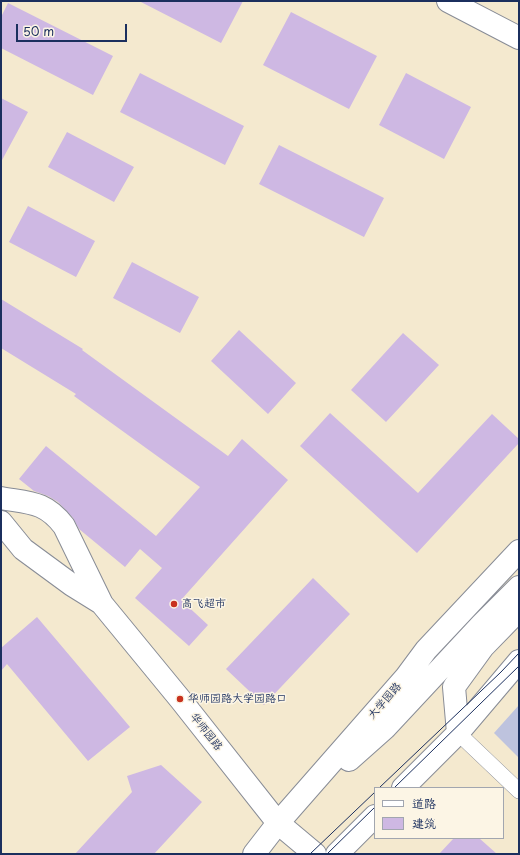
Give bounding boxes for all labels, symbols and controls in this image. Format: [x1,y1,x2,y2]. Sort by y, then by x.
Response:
scale bar [18,16,129,42]
text: 50 m [23,22,54,40]
place label: 高飞超市 [182,597,226,611]
marker: 高飞超市 [169,599,179,609]
street label: 大学园路 [366,680,404,722]
place label: 华师园路大学园路口 [188,692,287,706]
marker: 华师园路大学园路口 [175,694,185,704]
street label: 华师园路 [187,711,225,753]
legend [374,787,504,839]
text: 道路 [412,794,436,812]
text: 建筑 [412,814,436,832]

